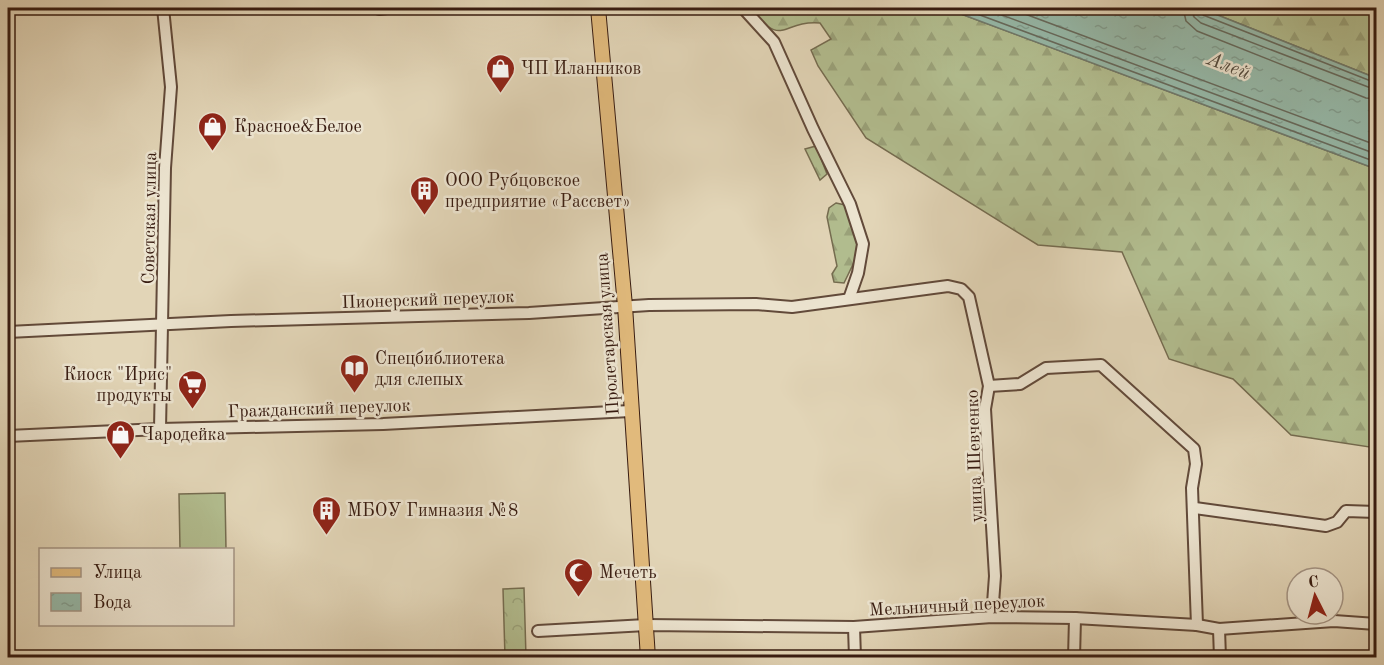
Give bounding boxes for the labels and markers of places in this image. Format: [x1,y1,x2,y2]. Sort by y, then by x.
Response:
shop icon: ЧП Иланников [484,52,516,94]
place label: ЧП Иланников [521,60,641,78]
shop icon: Красное&Белое [197,110,229,152]
place label: Красное&Белое [234,118,362,136]
place label: ООО Рубцовское предприятие «Рассвет» [445,172,631,211]
building icon: ООО Рубцовское предприятие «Рассвет» [408,174,440,216]
place label: Спецбиблиотека для слепых [375,350,505,389]
library icon: Спецбиблиотека для слепых [338,352,370,394]
place label: Киоск "Ирис" продукты [63,366,172,405]
supermarket icon: Киоск "Ирис" продукты [177,368,209,410]
shop icon: Чародейка [104,418,136,460]
place label: Чародейка [141,426,226,444]
building icon: МБОУ Гимназия №8 [310,494,342,536]
place label: МБОУ Гимназия №8 [347,502,518,520]
mosque icon: Мечеть [562,556,594,598]
place label: Мечеть [599,564,657,582]

